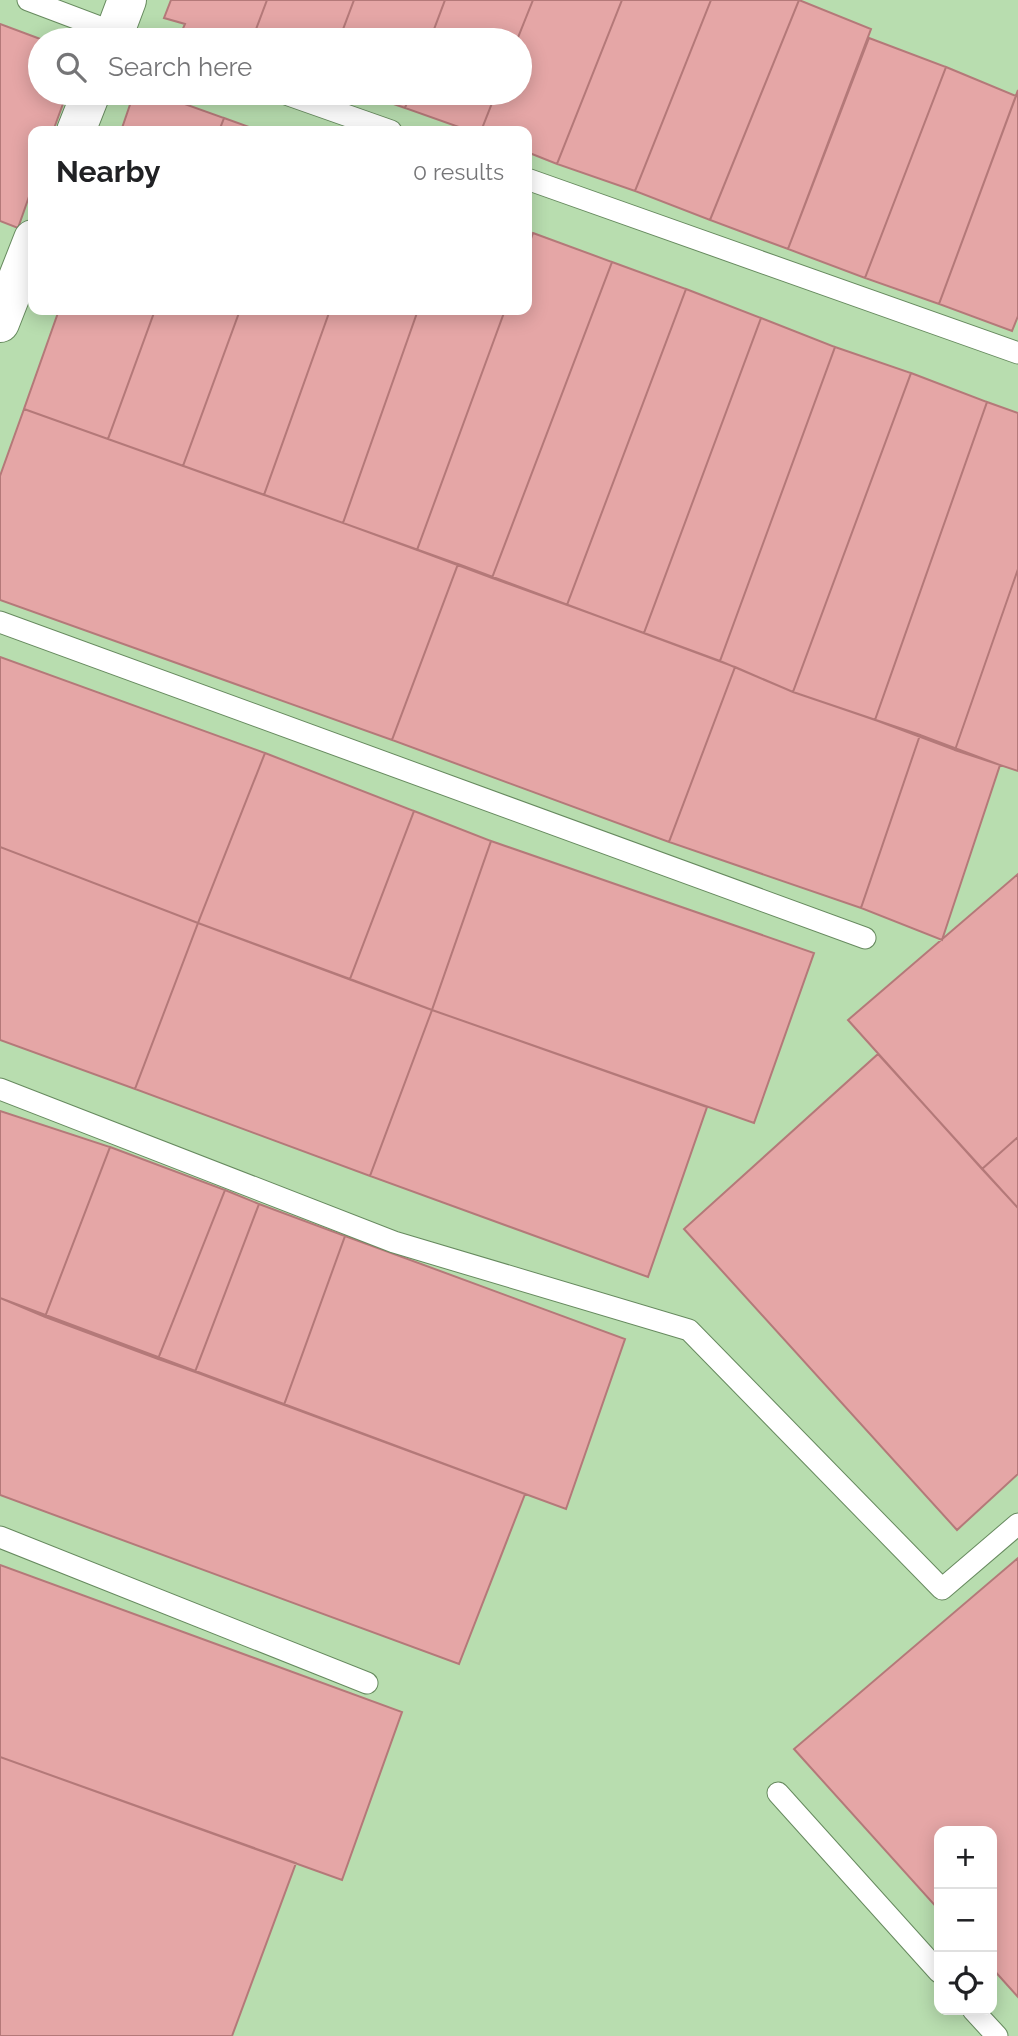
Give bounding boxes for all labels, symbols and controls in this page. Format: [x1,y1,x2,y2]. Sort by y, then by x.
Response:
search box [28,28,532,105]
icon: search [52,48,90,86]
text: Search here [108,52,252,82]
text: Nearby [56,154,160,189]
text: 0 results [413,158,504,185]
map controls [934,1826,997,2015]
button: + [934,1826,997,1889]
button: − [934,1889,997,1952]
button: locate [934,1952,997,2015]

